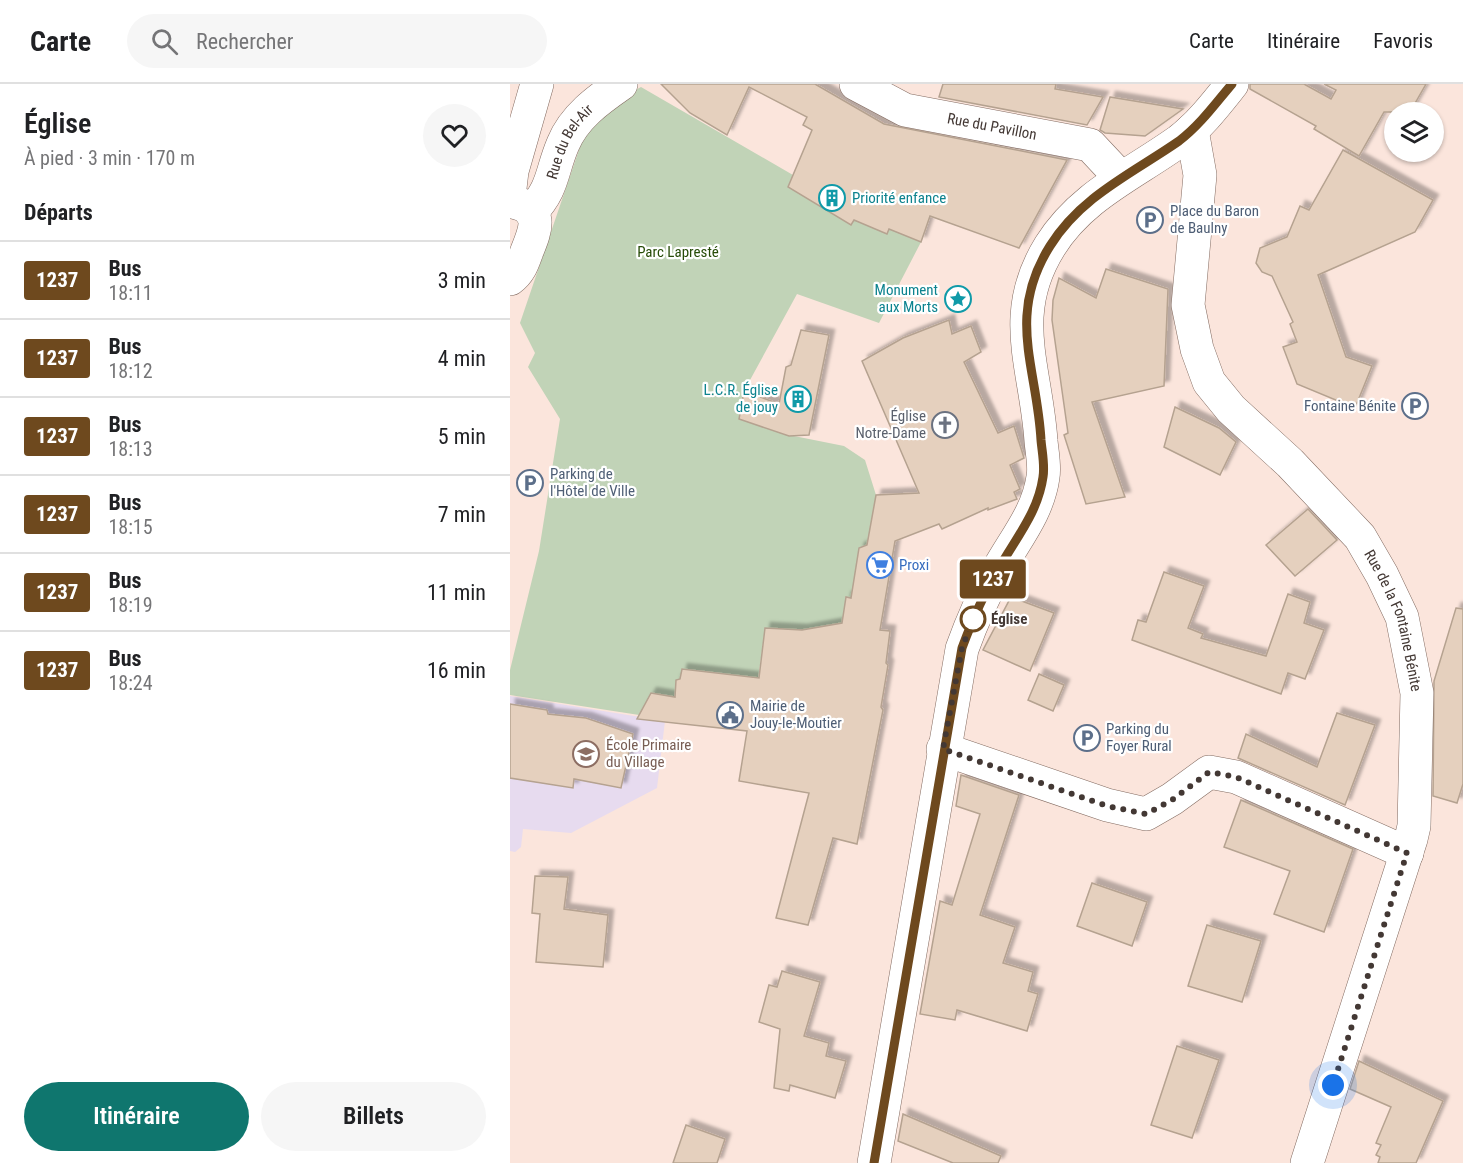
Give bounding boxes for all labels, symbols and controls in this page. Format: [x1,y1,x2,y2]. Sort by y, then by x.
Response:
search box [127,14,547,68]
text: Carte [30,25,91,58]
icon: search [148,25,181,58]
text: Rechercher [196,29,293,54]
text: Carte [1189,29,1234,53]
text: Itinéraire [1267,29,1340,53]
text: Favoris [1373,29,1433,53]
street label: Rue du Bel-Air [543,100,597,181]
map controls [1384,102,1444,162]
button: layers [1384,102,1444,162]
button: heart [423,104,486,167]
text: Église [24,107,91,140]
street label: Rue du Pavillon [946,109,1038,144]
text: À pied · 3 min · 170 m [24,146,195,170]
building icon: Priorité enfance [817,183,847,213]
place label: Priorité enfance [852,189,946,207]
text: Départs [24,200,93,225]
place label: Place du Baron de Baulny [1170,202,1259,237]
parking icon: Place du Baron de Baulny [1135,205,1165,235]
park label: Parc Lapresté [637,243,719,261]
text: Bus [108,256,142,281]
text: 1237 [36,268,78,292]
text: 3 min [438,268,486,293]
text: 18:11 [108,281,153,305]
place label: Monument aux Morts [875,281,938,316]
place icon: Monument aux Morts [943,284,973,314]
text: Bus [108,334,142,359]
text: 1237 [36,346,78,370]
text: 4 min [438,346,486,371]
text: 18:12 [108,359,153,383]
place label: L.C.R. Église de jouy [704,381,778,416]
building icon: L.C.R. Église de jouy [783,384,813,414]
parking icon: Fontaine Bénite [1400,391,1430,421]
place label: Fontaine Bénite [1304,397,1396,415]
place label: Église Notre-Dame [855,407,926,442]
church icon: Église Notre-Dame [930,410,960,440]
text: Bus [108,412,142,437]
text: 1237 [36,424,78,448]
text: 5 min [438,424,486,449]
text: 18:13 [108,437,153,461]
place label: Parking de l'Hôtel de Ville [550,465,635,500]
parking icon: Parking de l'Hôtel de Ville [515,468,545,498]
text: Bus [108,490,142,515]
text: 1237 [36,502,78,526]
text: 7 min [438,502,486,527]
text: 18:15 [108,515,153,539]
street label: Rue de la Fontaine Bénite [1360,546,1425,693]
supermarket icon: Proxi [865,550,895,580]
place label: Proxi [899,556,929,574]
line badge: 1237 [951,560,1035,598]
text: 1237 [972,567,1014,591]
text: Bus [108,568,142,593]
text: 1237 [36,580,78,604]
text: 11 min [427,580,486,605]
text: 18:19 [108,593,153,617]
marker: Église [960,606,986,632]
place label: Église [991,610,1027,628]
text: Bus [108,646,142,671]
text: 1237 [36,658,78,682]
text: 16 min [427,658,486,683]
text: 18:24 [108,671,153,695]
place label: Mairie de Jouy-le-Moutier [750,697,842,732]
public building icon: Mairie de Jouy-le-Moutier [715,700,745,730]
place label: Parking du Foyer Rural [1106,720,1172,755]
parking icon: Parking du Foyer Rural [1072,723,1102,753]
place label: École Primaire du Village [606,736,691,771]
school or university icon: École Primaire du Village [571,739,601,769]
your location [1318,1070,1348,1100]
button: Itinéraire [24,1082,249,1151]
button: Billets [261,1082,486,1151]

